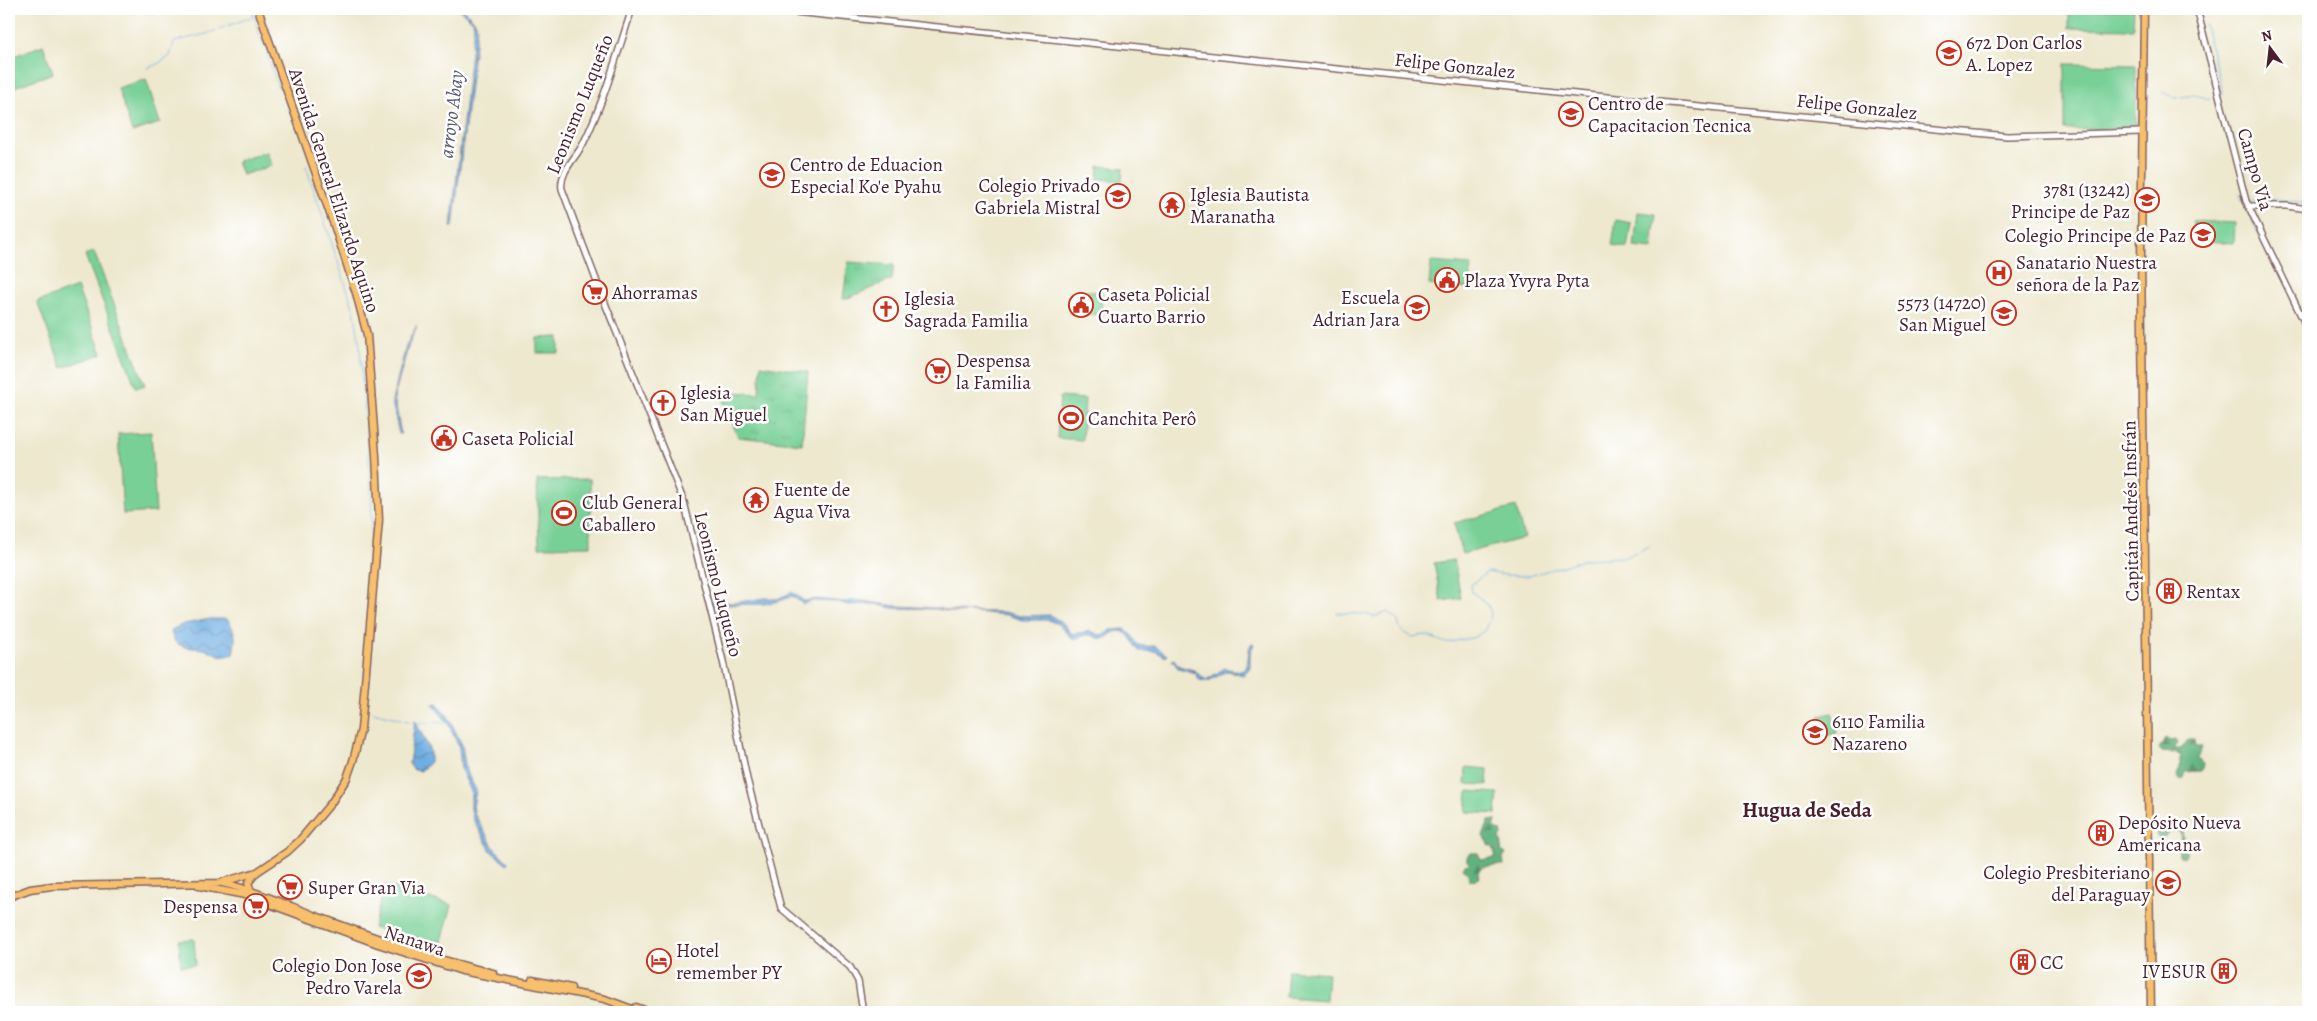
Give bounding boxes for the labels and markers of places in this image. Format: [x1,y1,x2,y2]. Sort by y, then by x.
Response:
place label: 672 Don Carlos A. Lopez [1965,30,2082,78]
school or university icon: 672 Don Carlos A. Lopez [1936,40,1962,66]
place label: Centro de Capacitacion Tecnica [1588,91,1752,139]
school or university icon: Centro de Capacitacion Tecnica [1558,101,1584,127]
place label: Centro de Eduacion Especial Ko'e Pyahu [790,152,943,200]
school or university icon: Centro de Eduacion Especial Ko'e Pyahu [759,162,785,188]
place label: Colegio Privado Gabriela Mistral [975,173,1100,221]
place label: 3781 (13242) Principe de Paz [2011,177,2130,225]
place label: Iglesia Bautista Maranatha [1190,182,1310,230]
school or university icon: Colegio Privado Gabriela Mistral [1105,183,1131,209]
school or university icon: 3781 (13242) Principe de Paz [2134,187,2160,213]
temple icon: Iglesia Bautista Maranatha [1159,192,1185,218]
school or university icon: Colegio Principe de Paz [2190,222,2216,248]
place label: Colegio Principe de Paz [2005,223,2186,249]
place label: Sanatario Nuestra señora de la Paz [2016,250,2157,298]
hospital icon: Sanatario Nuestra señora de la Paz [1986,260,2012,286]
public building icon: Plaza Yvyra Pyta [1434,267,1460,293]
place label: Plaza Yvyra Pyta [1464,268,1590,294]
supermarket icon: Ahorramas [582,279,608,305]
place label: Ahorramas [611,280,698,306]
place label: Caseta Policial Cuarto Barrio [1098,282,1210,330]
place label: Escuela Adrian Jara [1312,285,1400,333]
place label: Iglesia Sagrada Familia [904,286,1029,334]
place label: 5573 (14720) San Miguel [1897,290,1986,338]
public building icon: Caseta Policial Cuarto Barrio [1068,292,1094,318]
school or university icon: Escuela Adrian Jara [1404,295,1430,321]
church icon: Iglesia Sagrada Familia [873,296,899,322]
school or university icon: 5573 (14720) San Miguel [1991,300,2017,326]
place label: Despensa la Familia [956,348,1031,396]
supermarket icon: Despensa la Familia [925,358,951,384]
place label: Iglesia San Miguel [680,380,767,428]
church icon: Iglesia San Miguel [650,390,676,416]
sports icon: Canchita Perô [1058,405,1084,431]
place label: Canchita Perô [1088,406,1196,432]
public building icon: Caseta Policial [431,425,457,451]
place label: Caseta Policial [462,426,574,452]
place label: Fuente de Agua Viva [773,477,851,525]
temple icon: Fuente de Agua Viva [743,487,769,513]
place label: Club General Caballero [582,490,683,538]
sports icon: Club General Caballero [551,500,577,526]
building icon: Rentax [2156,578,2182,604]
place label: Rentax [2186,579,2240,605]
place label: 6110 Familia Nazareno [1832,709,1926,757]
school or university icon: 6110 Familia Nazareno [1802,719,1828,745]
place label: Depósito Nueva Americana [2117,810,2241,858]
building icon: Depósito Nueva Americana [2088,820,2114,846]
place label: Colegio Presbiteriano del Paraguay [1983,860,2151,908]
school or university icon: Colegio Presbiteriano del Paraguay [2155,870,2181,896]
supermarket icon: Super Gran Via [277,874,303,900]
place label: Super Gran Via [308,875,426,901]
supermarket icon: Despensa [243,893,269,919]
place label: Despensa [163,894,238,920]
place label: Hotel remember PY [676,938,782,986]
hotel icon: Hotel remember PY [646,948,672,974]
building icon: CC [2010,949,2036,975]
place label: CC [2040,950,2064,976]
place label: Colegio Don Jose Pedro Varela [272,953,402,1001]
building icon: IVESUR [2211,958,2237,984]
place label: IVESUR [2142,959,2206,985]
school or university icon: Colegio Don Jose Pedro Varela [406,963,432,989]

